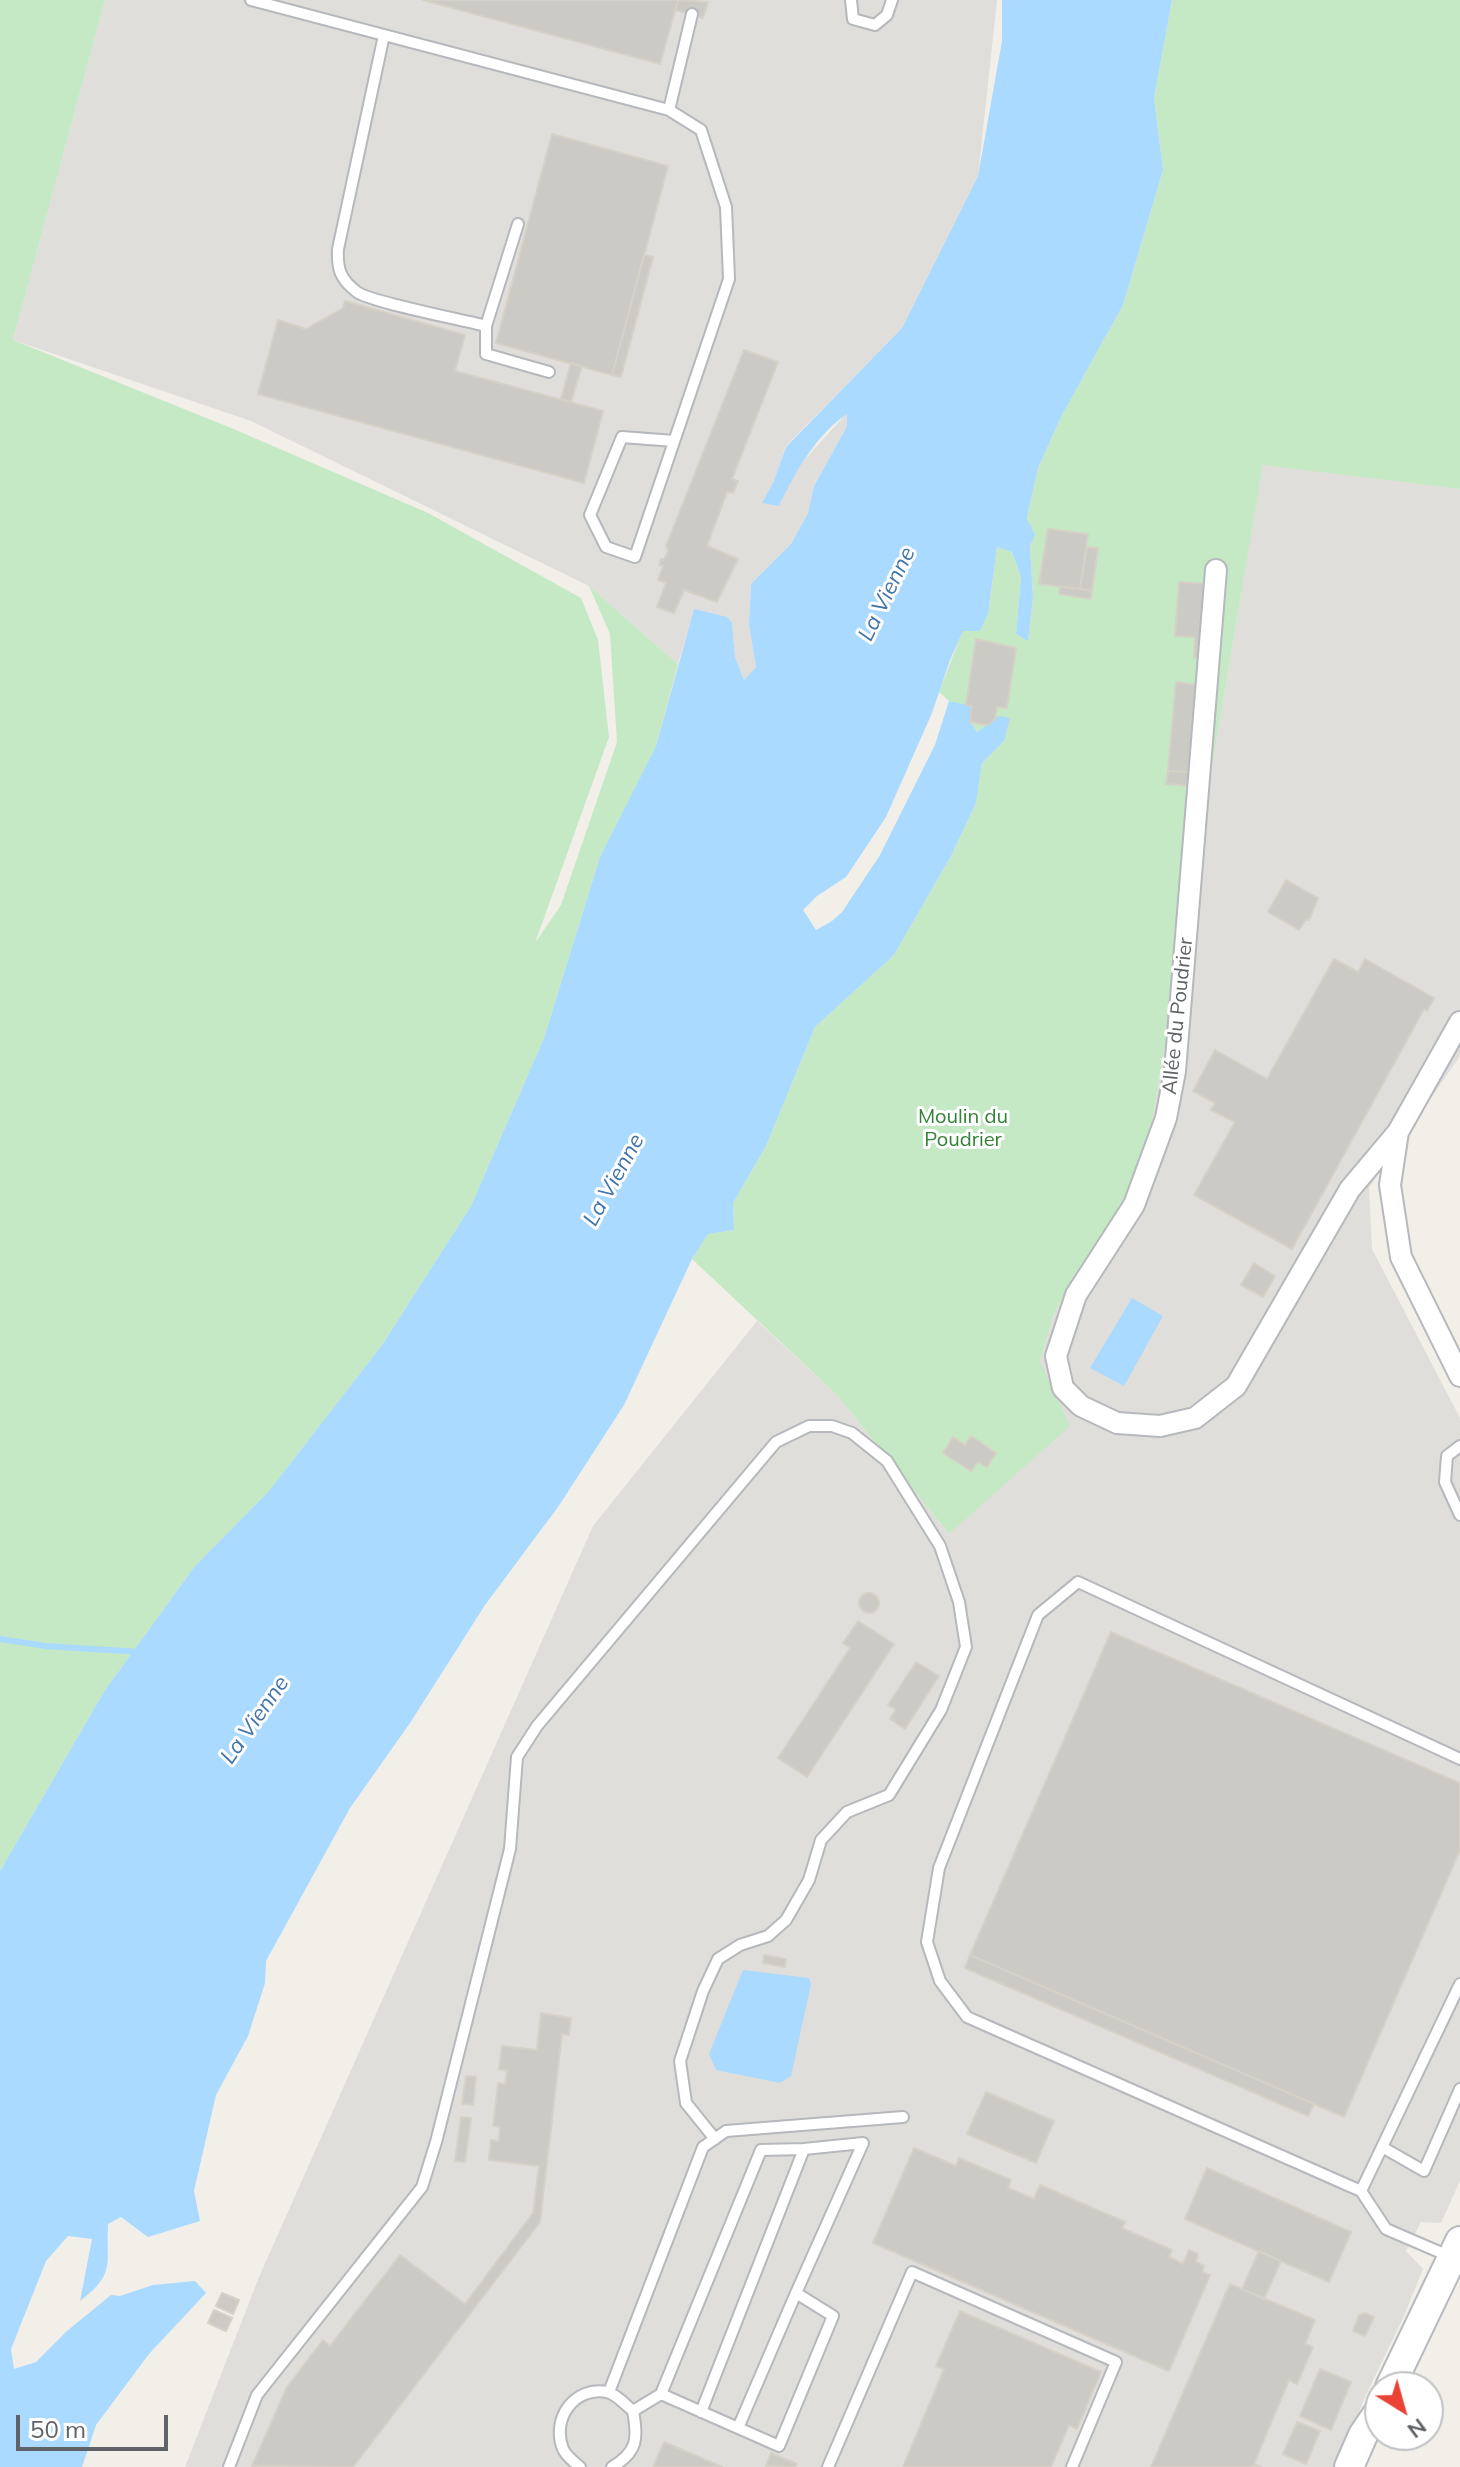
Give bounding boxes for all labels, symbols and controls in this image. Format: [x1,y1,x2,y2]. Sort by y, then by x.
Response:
water label: La Vienne [853,543,921,645]
street label: Allée du Poudrier [1158,936,1198,1096]
park label: Moulin du Poudrier [918,1105,1008,1152]
water label: La Vienne [578,1129,650,1231]
water label: La Vienne [215,1671,295,1769]
north arrow [1364,2371,1444,2451]
scale bar [20,2399,172,2449]
text: N [1402,2412,1432,2445]
text: 50 m [30,2414,86,2444]

